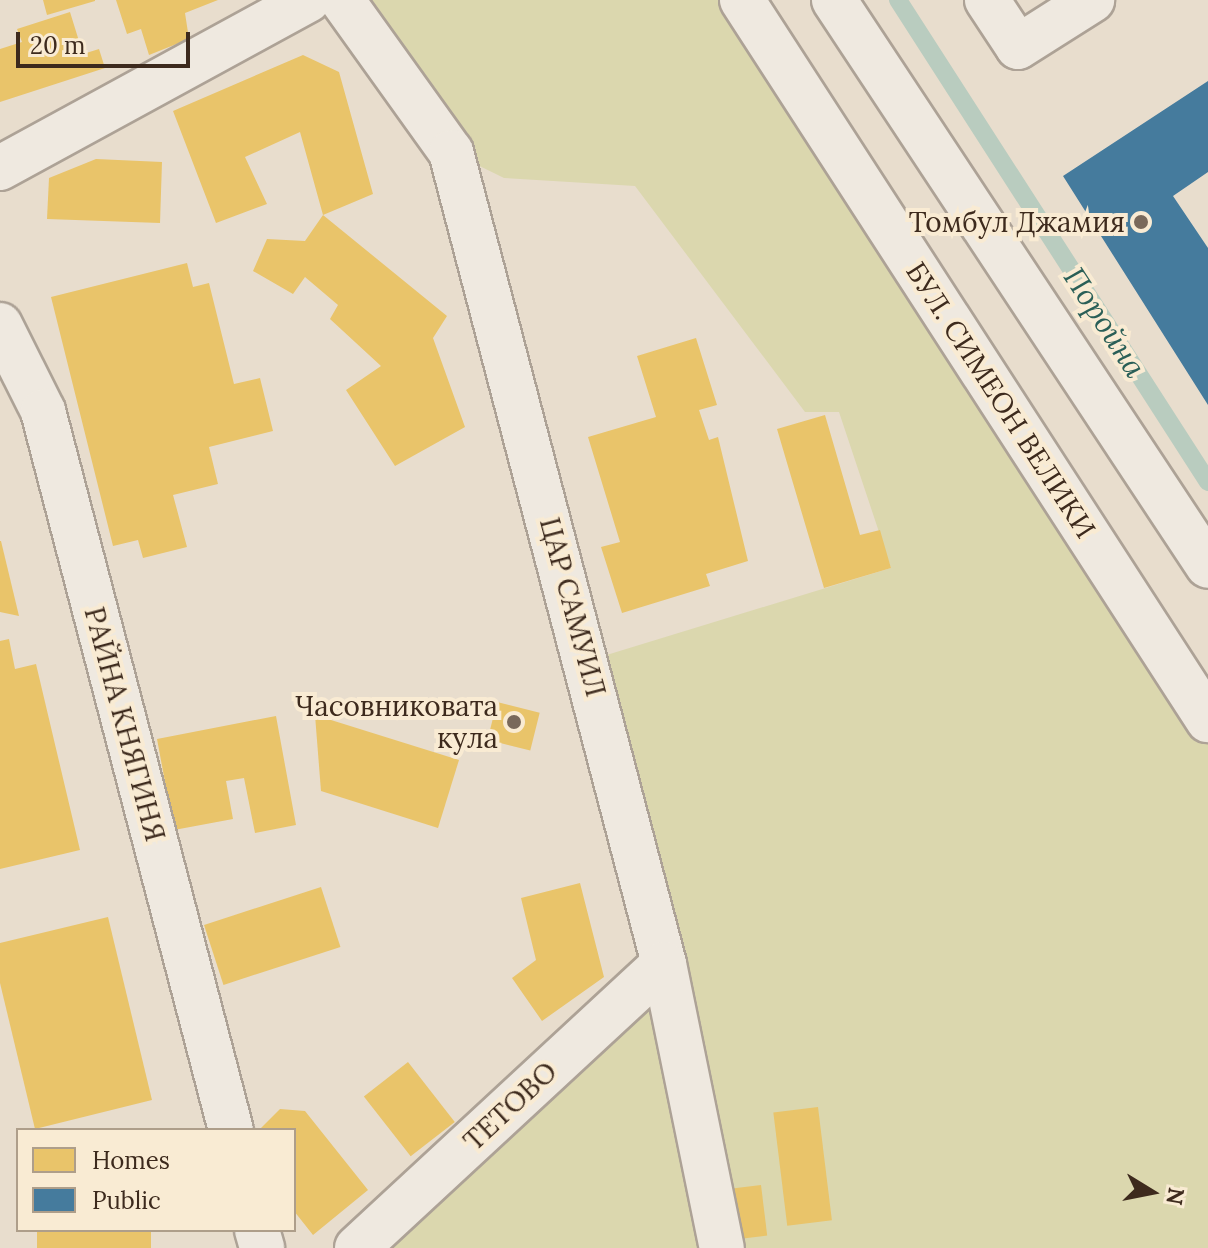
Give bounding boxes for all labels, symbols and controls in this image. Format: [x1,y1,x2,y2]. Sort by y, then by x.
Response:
scale bar [20,16,194,66]
text: 20 m [30,30,86,61]
place label: Томбул Джамия [909,205,1125,239]
marker: Томбул Джамия [1132,213,1150,231]
street label: БУЛ. СИМЕОН ВЕЛИКИ [899,256,1103,544]
water label: Поройна [1056,261,1154,383]
street label: ЦАР САМУИЛ [533,514,613,700]
street label: РАЙНА КНЯГИНЯ [78,603,172,845]
place label: Часовниковата кула [295,689,498,755]
marker: Часовниковата кула [505,713,523,731]
street label: ТЕТОВО [457,1055,563,1157]
legend [16,1128,296,1232]
text: Homes [92,1145,170,1176]
north arrow [1112,1152,1192,1232]
text: Public [92,1185,161,1216]
text: N [1160,1185,1191,1207]

